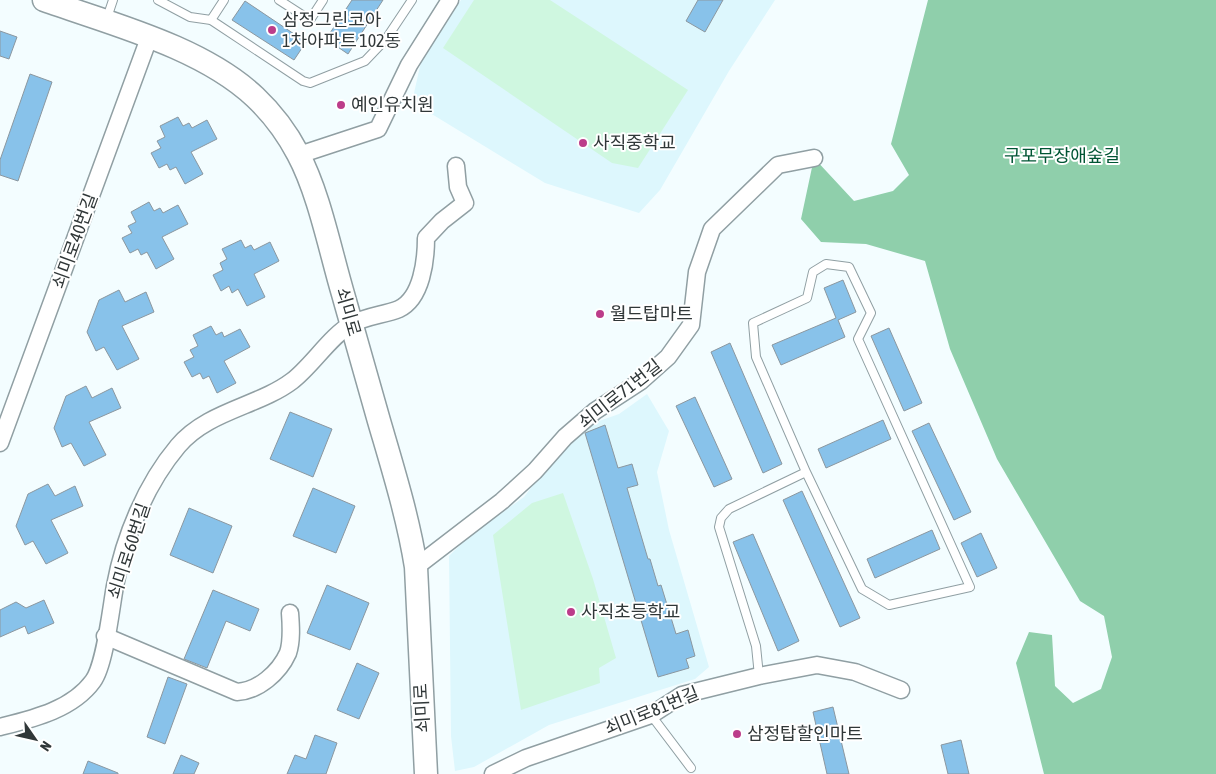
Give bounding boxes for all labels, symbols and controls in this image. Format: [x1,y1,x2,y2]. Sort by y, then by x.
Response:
place label: 삼정그린코아 1차아파트 102동 [282,9,401,51]
marker: 삼정그린코아 1차아파트 102동 [266,24,278,36]
place label: 예인유치원 [351,94,434,115]
marker: 예인유치원 [335,99,347,111]
place label: 사직중학교 [593,132,676,153]
marker: 사직중학교 [577,137,589,149]
park label: 구포무장애숲길 [1004,145,1120,166]
street label: 쇠미로40번길 [48,190,101,291]
street label: 쇠미로 [332,285,365,339]
place label: 월드탑마트 [610,303,693,324]
marker: 월드탑마트 [594,308,606,320]
street label: 쇠미로71번길 [574,355,665,433]
street label: 쇠미로60번길 [103,500,154,602]
place label: 사직초등학교 [581,601,680,622]
marker: 사직초등학교 [565,606,577,618]
street label: 쇠미로81번길 [602,682,702,739]
street label: 쇠미로 [410,683,433,733]
north arrow [10,714,60,764]
place label: 삼정탑할인마트 [747,723,863,744]
marker: 삼정탑할인마트 [731,728,743,740]
text: N [37,738,55,754]

